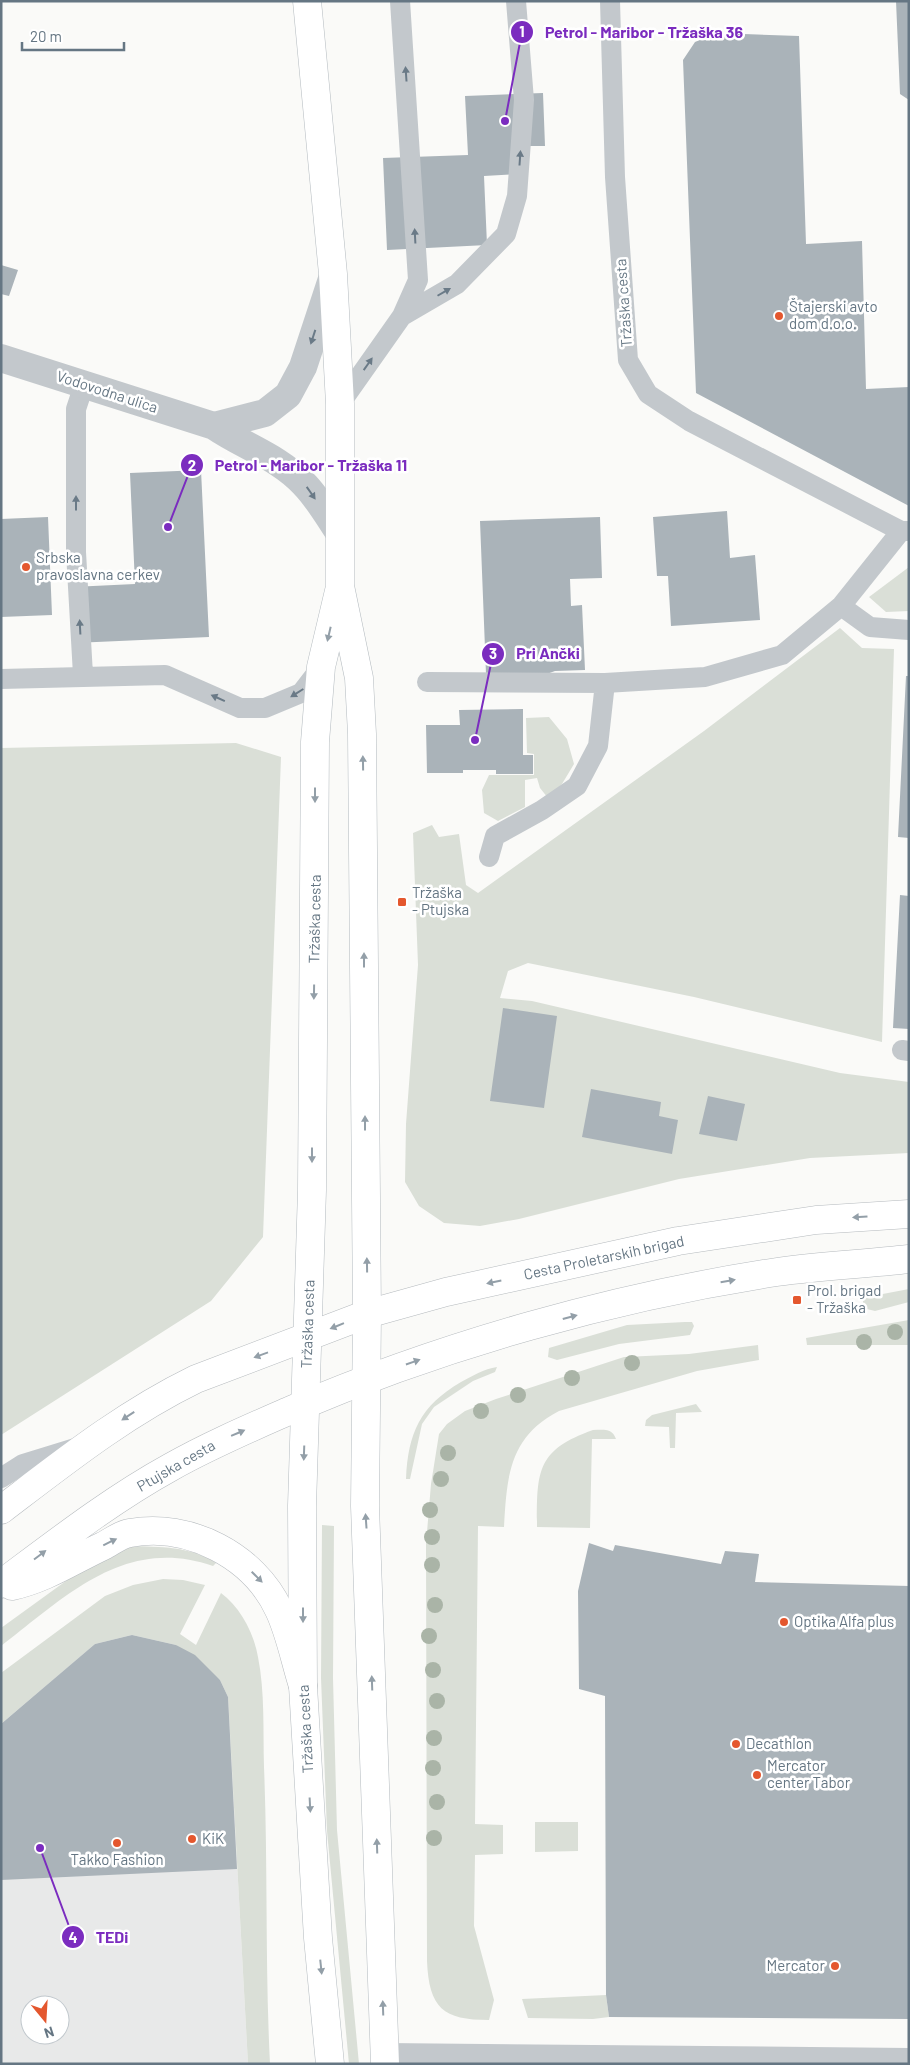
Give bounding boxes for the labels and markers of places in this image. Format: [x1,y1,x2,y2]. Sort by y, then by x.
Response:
callout: Petrol - Maribor - Tržaška 36 [510,16,753,47]
place label: Štajerski avto dom d.o.o. [789,297,878,332]
marker: Štajerski avto dom d.o.o. [773,310,785,322]
callout: Petrol - Maribor - Tržaška 11 [179,450,417,481]
place label: Srbska pravoslavna cerkev [36,548,160,583]
marker: Srbska pravoslavna cerkev [20,561,32,573]
callout: Pri Ančki [481,638,589,669]
place label: Tržaška - Ptujska [412,883,469,918]
marker: Tržaška - Ptujska [396,896,408,908]
place label: Prol. brigad - Tržaška [807,1281,881,1316]
marker: Prol. brigad - Tržaška [791,1294,803,1306]
place label: Optika Alfa plus [794,1612,894,1630]
marker: Optika Alfa plus [778,1616,790,1628]
place label: Decathlon [746,1734,812,1752]
marker: Decathlon [730,1738,742,1750]
place label: Mercator center Tabor [767,1756,851,1791]
marker: Mercator center Tabor [751,1769,763,1781]
place label: KiK [202,1829,224,1847]
marker: KiK [186,1833,198,1845]
marker: Takko Fashion [111,1837,123,1849]
place label: Takko Fashion [71,1850,164,1868]
callout: TEDi [61,1922,139,1953]
place label: Mercator [767,1956,826,1974]
marker: Mercator [829,1960,841,1972]

